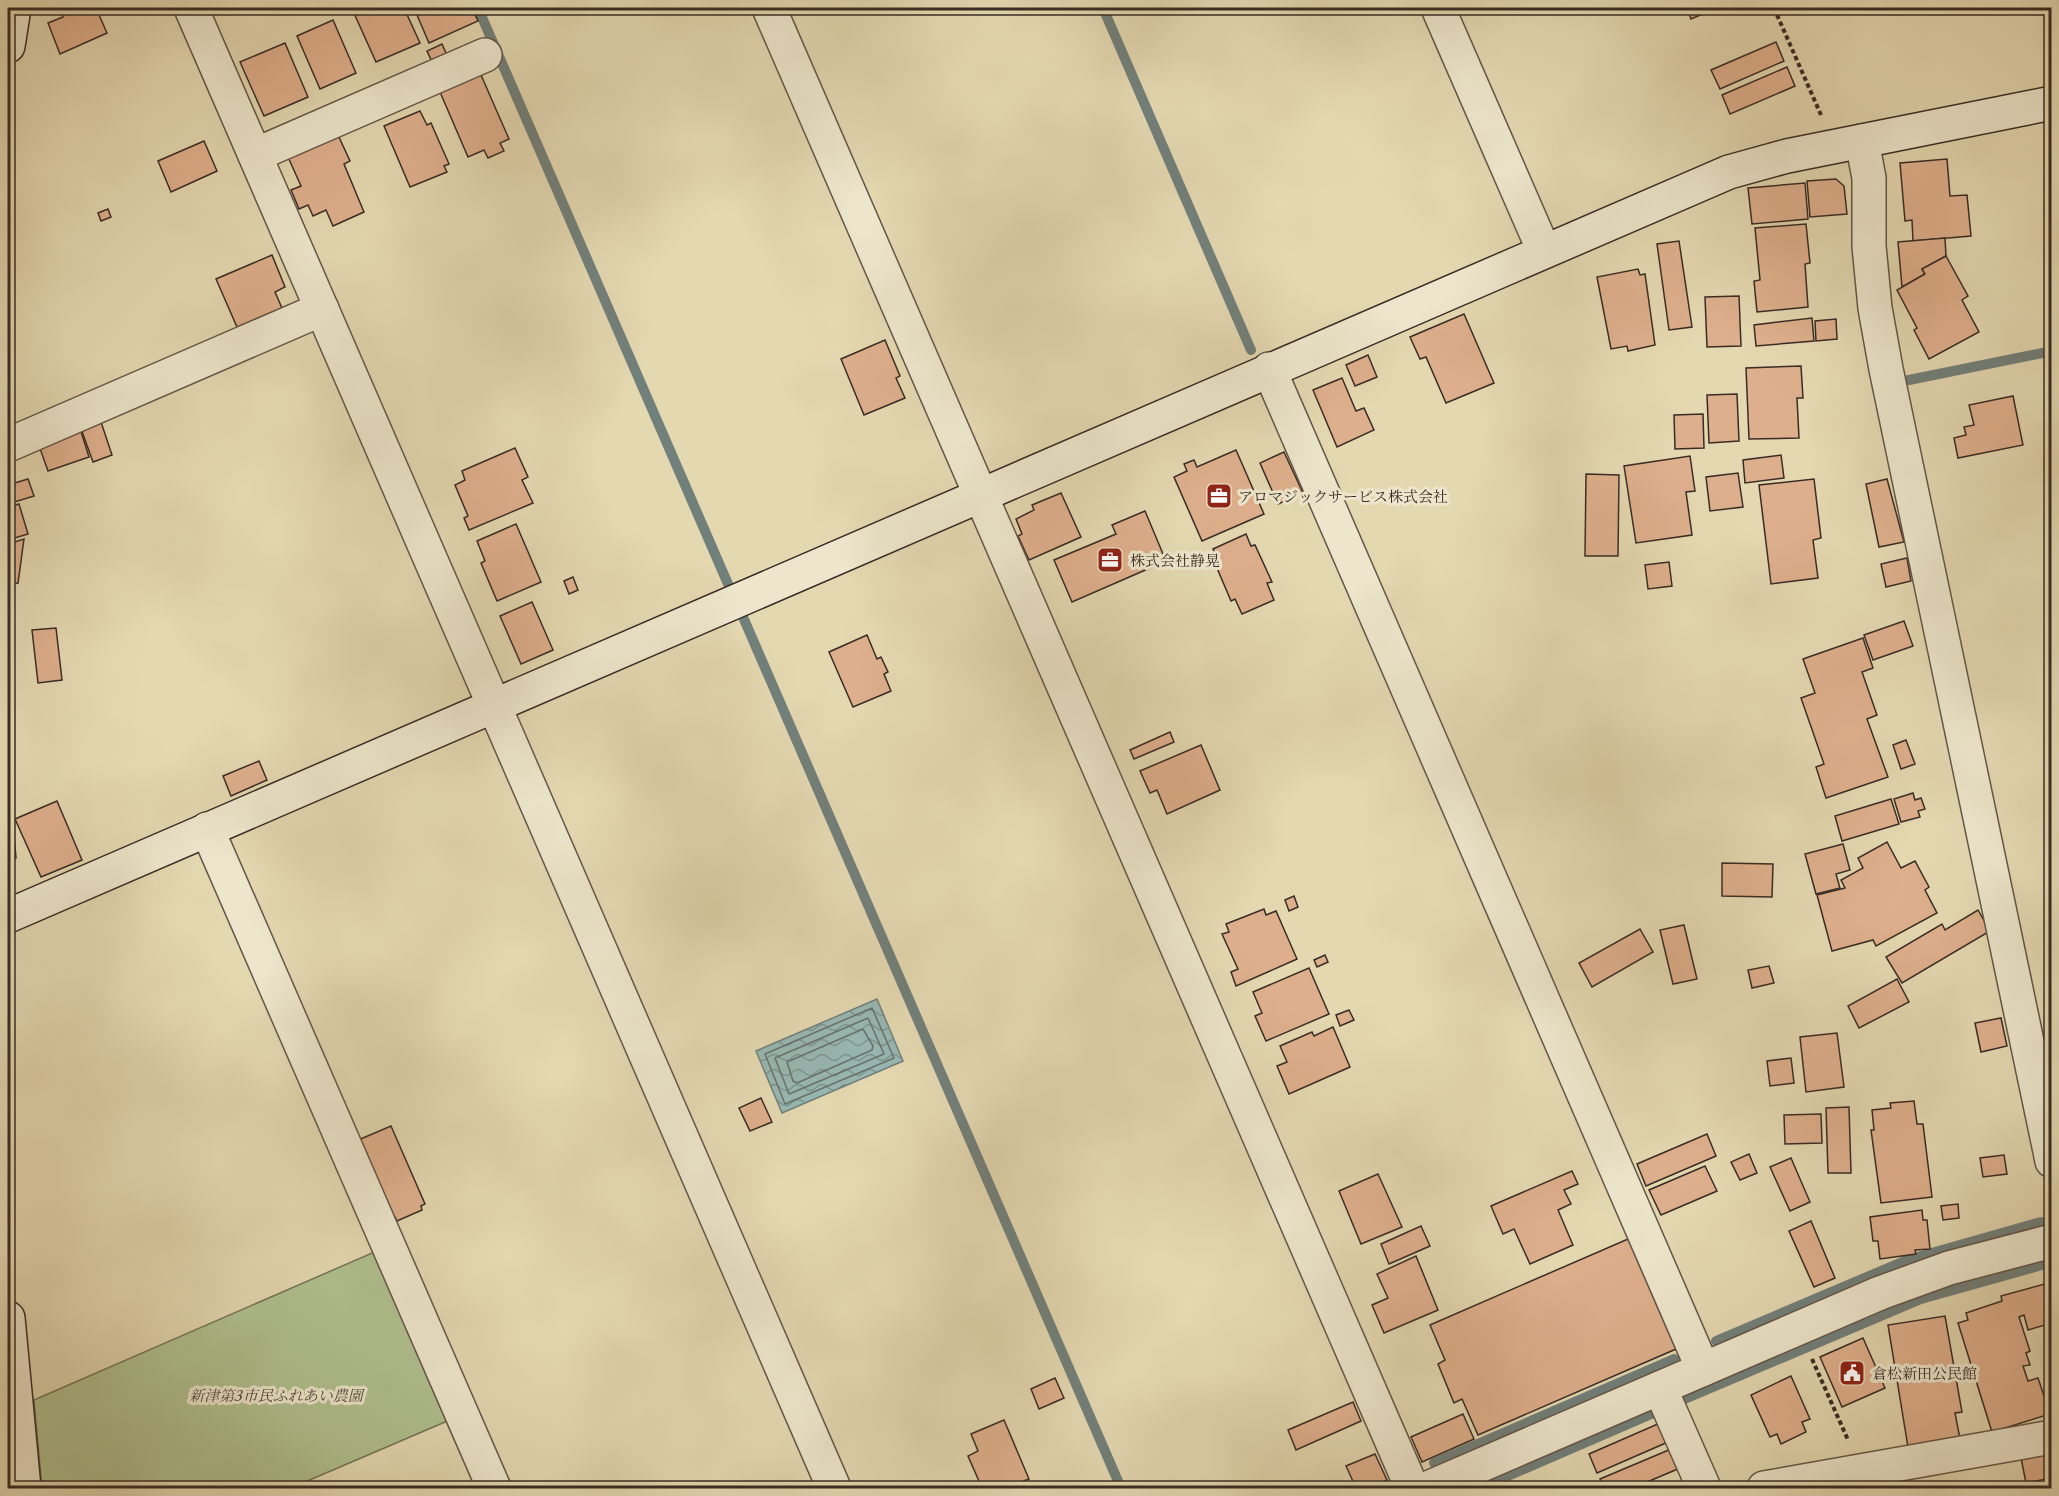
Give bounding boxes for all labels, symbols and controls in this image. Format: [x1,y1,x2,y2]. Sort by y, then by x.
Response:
office icon: アロマジックサービス株式会社 [1204,481,1234,511]
place label: アロマジックサービス株式会社 [1238,487,1448,506]
office icon: 株式会社静晃 [1095,545,1125,575]
place label: 株式会社静晃 [1130,551,1220,570]
public building icon: 倉松新田公民館 [1837,1358,1867,1388]
place label: 倉松新田公民館 [1872,1364,1977,1383]
park label: 新津第3市民ふれあい農園 [189,1386,366,1405]

